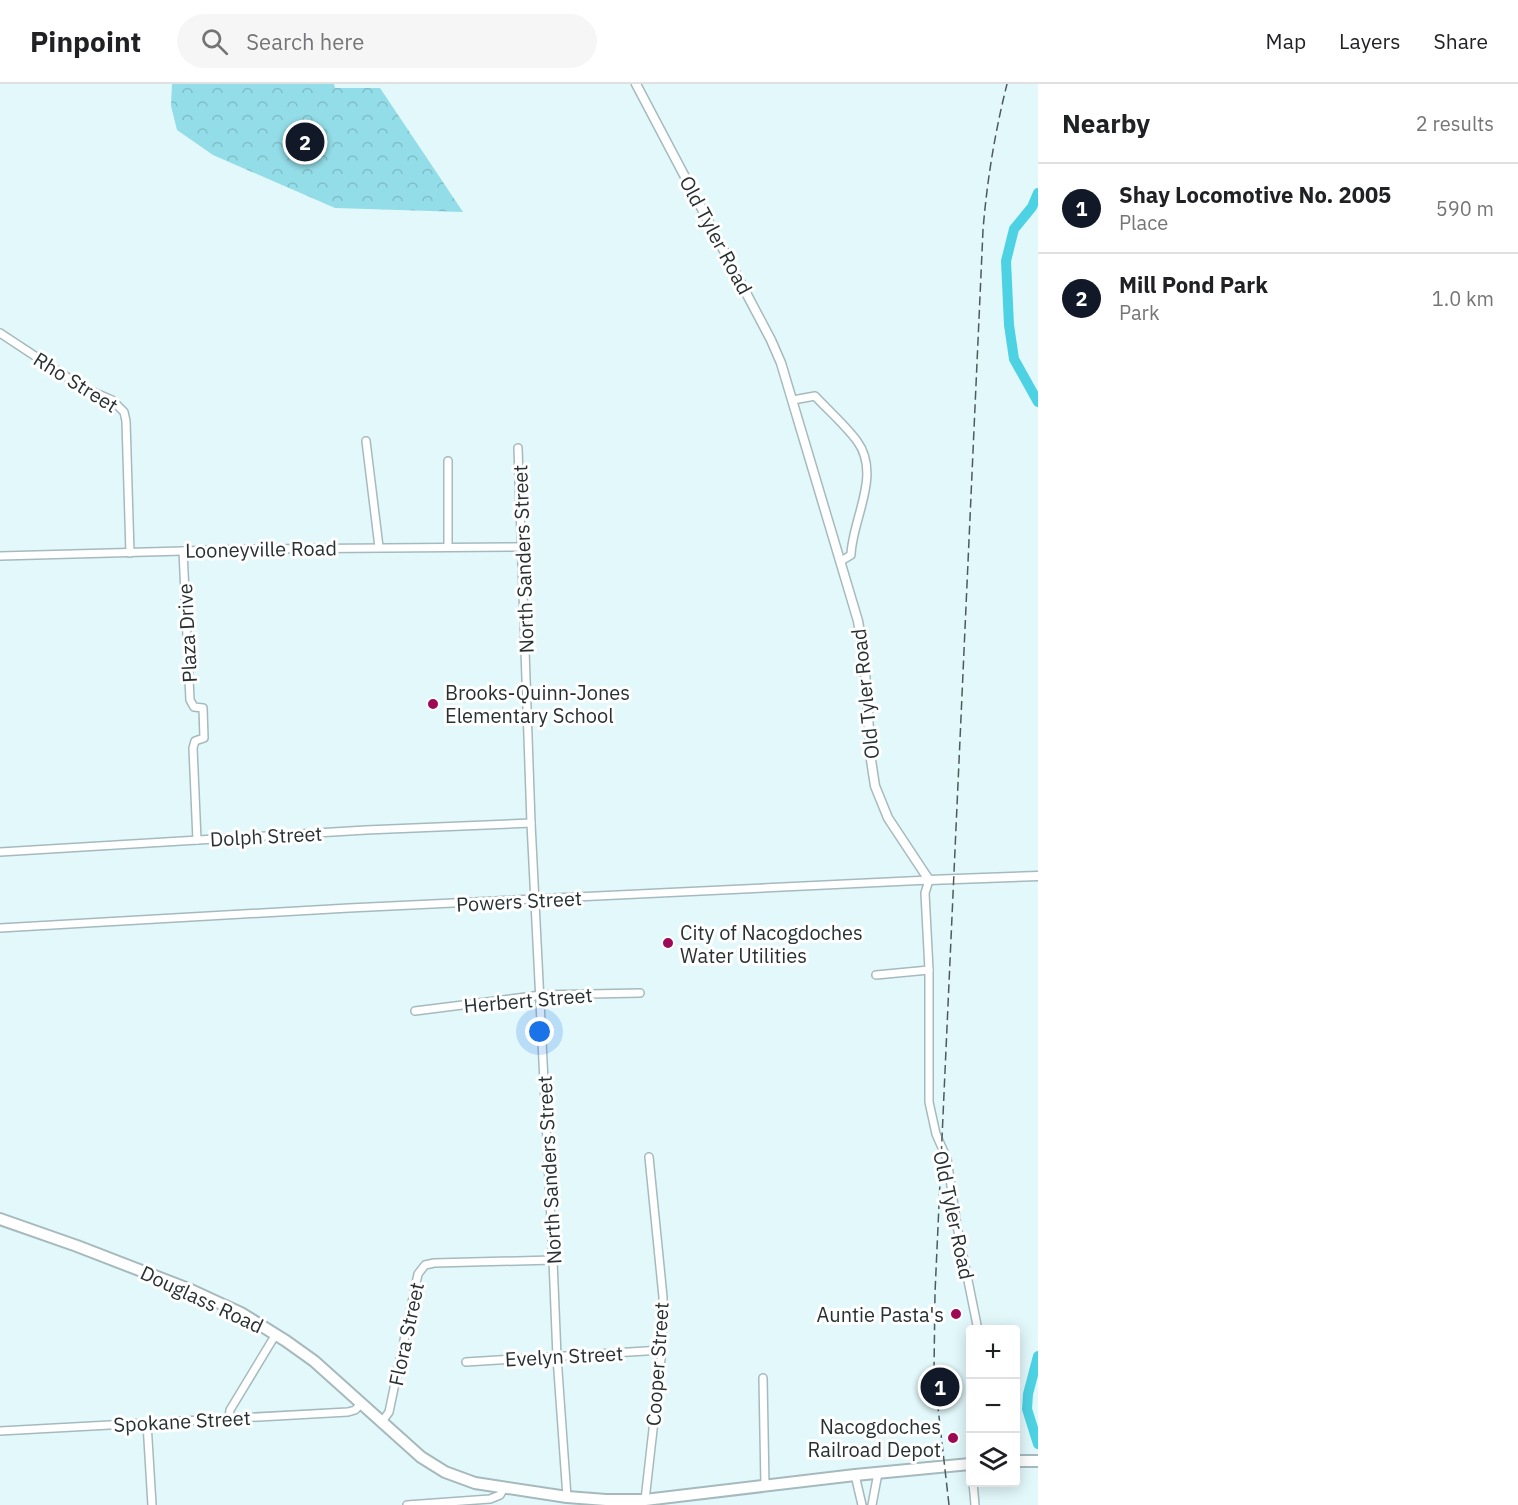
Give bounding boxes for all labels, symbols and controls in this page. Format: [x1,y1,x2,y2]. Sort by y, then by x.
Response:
search box [177,14,597,68]
text: Pinpoint [30,23,141,60]
icon: search [198,25,231,58]
text: Search here [246,27,364,56]
text: Map [1266,27,1306,55]
text: Layers [1339,27,1401,55]
text: Share [1434,27,1488,55]
text: Nearby [1062,106,1150,140]
text: 2 results [1416,110,1494,137]
pin: 2 [286,120,324,164]
street label: Old Tyler Road [673,171,759,299]
text: Shay Locomotive No. 2005 [1119,180,1391,209]
text: 1 [1076,195,1088,222]
text: 590 m [1436,195,1494,222]
text: Place [1119,209,1168,236]
text: Mill Pond Park [1119,270,1268,299]
text: 2 [1076,285,1088,312]
text: 1.0 km [1432,285,1494,312]
text: Park [1119,299,1159,326]
street label: Rho Street [29,345,123,419]
street label: North Sanders Street [506,464,540,654]
street label: Looneyville Road [185,534,337,564]
street label: Plaza Drive [171,583,203,683]
street label: Old Tyler Road [845,627,885,761]
place label: Brooks-Quinn-Jones Elementary School [445,679,630,729]
marker: Brooks-Quinn-Jones Elementary School [426,697,440,711]
street label: Dolph Street [209,820,323,852]
street label: Powers Street [456,884,582,918]
place label: City of Nacogdoches Water Utilities [680,919,863,969]
marker: City of Nacogdoches Water Utilities [661,936,675,950]
street label: Herbert Street [463,981,593,1019]
your location [525,1017,554,1046]
street label: North Sanders Street [531,1075,567,1265]
street label: Old Tyler Road [927,1148,981,1282]
street label: Douglass Road [136,1259,268,1339]
street label: Flora Street [382,1280,430,1388]
street label: Cooper Street [639,1301,675,1427]
place label: Auntie Pasta's [817,1301,944,1328]
marker: Auntie Pasta's [949,1307,963,1321]
map controls [966,1325,1020,1487]
button: + [966,1325,1020,1379]
street label: Evelyn Street [504,1339,624,1373]
pin: 1 [920,1364,960,1410]
button: − [966,1379,1020,1433]
street label: Spokane Street [113,1404,251,1438]
place label: Nacogdoches Railroad Depot [808,1413,941,1463]
marker: Nacogdoches Railroad Depot [946,1431,960,1445]
button: layers [966,1433,1020,1487]

